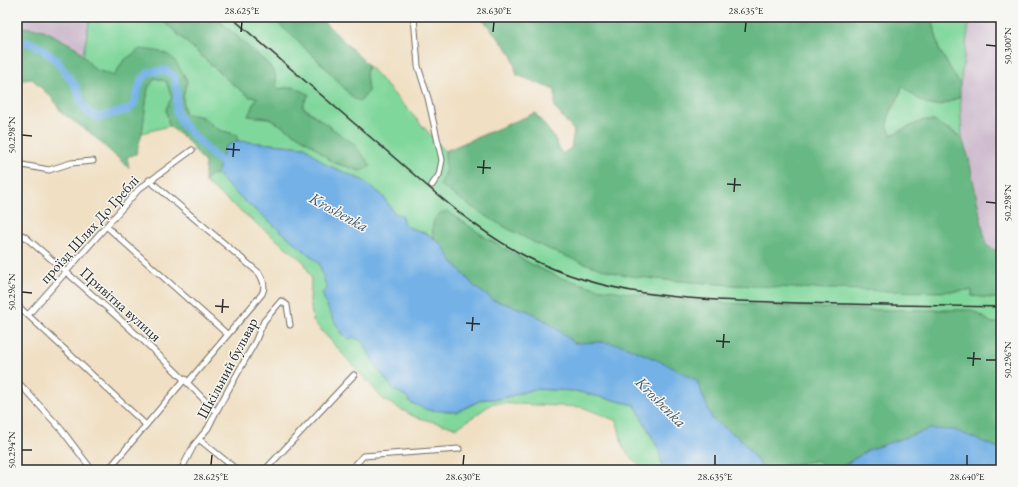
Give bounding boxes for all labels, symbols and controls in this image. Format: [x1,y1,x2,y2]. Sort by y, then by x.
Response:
text: 28.625°E [225,4,260,17]
text: 28.630°E [477,4,512,17]
text: 28.635°E [729,4,764,17]
text: 50.300°N [1001,27,1014,65]
text: 50.298°N [5,116,18,154]
street label: проїзд Шлях До Греблі [35,171,143,287]
text: 50.298°N [1001,184,1014,222]
water label: Kroshenka [305,187,372,237]
street label: Привітна вулиця [76,262,166,346]
text: 50.296°N [5,273,18,311]
street label: Шкільний бульвар [192,314,262,422]
text: 50.296°N [1001,341,1014,379]
water label: Kroshenka [630,371,691,432]
text: 50.294°N [5,431,18,469]
text: 28.625°E [194,470,229,483]
text: 28.630°E [446,470,481,483]
text: 28.635°E [698,470,733,483]
text: 28.640°E [950,470,985,483]

